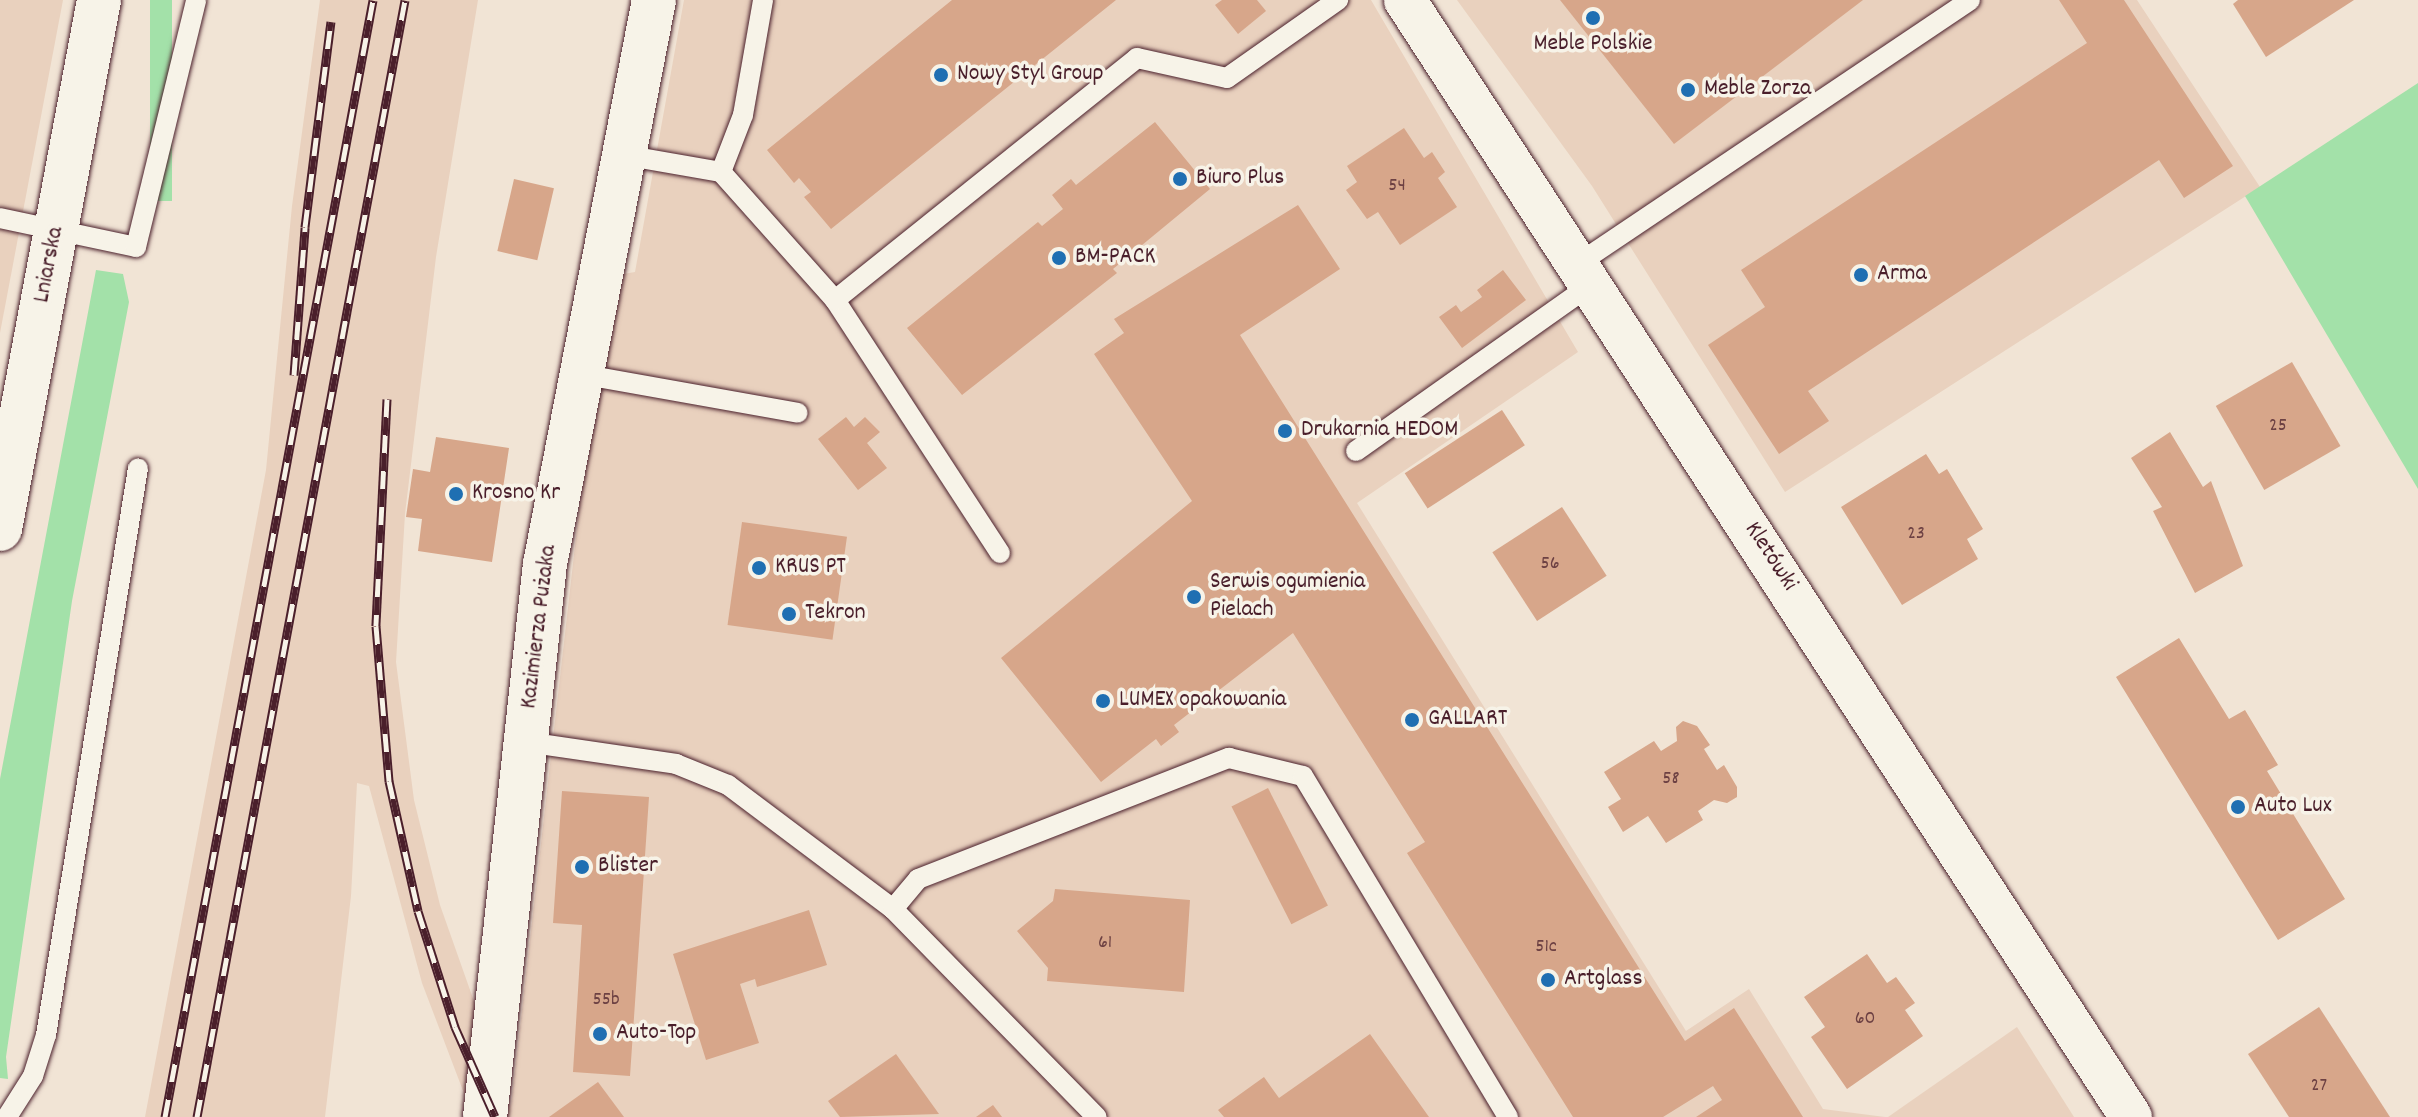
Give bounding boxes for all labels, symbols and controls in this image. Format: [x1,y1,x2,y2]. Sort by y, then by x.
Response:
marker: Meble Polskie [1584,9,1602,27]
place label: Meble Polskie [1534,31,1652,59]
place label: Nowy Styl Group [957,61,1104,89]
marker: Nowy Styl Group [932,66,950,84]
place label: Meble Zorza [1704,76,1811,104]
marker: Meble Zorza [1679,81,1697,99]
place label: Biuro Plus [1196,165,1284,193]
marker: Biuro Plus [1171,170,1189,188]
house number: 54 [1388,174,1406,198]
street label: Lniarska [29,225,71,305]
place label: BM-PACK [1075,244,1156,272]
marker: BM-PACK [1050,249,1068,267]
place label: Arma [1877,261,1927,289]
marker: Arma [1852,266,1870,284]
house number: 25 [2269,414,2287,438]
place label: Drukarnia HEDOM [1301,417,1458,445]
marker: Drukarnia HEDOM [1276,422,1294,440]
place label: Krosno Kr [472,480,560,508]
marker: Krosno Kr [447,485,465,503]
street label: Kletówki [1737,517,1803,597]
house number: 23 [1907,522,1925,546]
street label: Kazimierza Pużaka [516,543,564,711]
house number: 56 [1540,552,1560,576]
place label: KRUS PT [775,554,846,582]
marker: KRUS PT [750,559,768,577]
place label: Serwis ogumienia Pielach [1210,569,1365,625]
marker: Serwis ogumienia Pielach [1185,588,1203,606]
place label: Tekron [805,600,866,628]
marker: Tekron [780,605,798,623]
place label: LUMEX opakowania [1119,687,1286,715]
marker: LUMEX opakowania [1094,692,1112,710]
place label: GALLART [1428,706,1507,734]
marker: GALLART [1403,711,1421,729]
house number: 58 [1662,767,1680,791]
place label: Auto Lux [2254,793,2332,821]
marker: Auto Lux [2229,798,2247,816]
place label: Blister [598,853,658,881]
marker: Blister [573,858,591,876]
house number: 61 [1098,931,1112,955]
house number: 51c [1535,935,1557,959]
place label: Artglass [1564,966,1643,994]
marker: Artglass [1539,971,1557,989]
house number: 55b [592,988,620,1012]
house number: 60 [1855,1007,1875,1031]
place label: Auto-Top [616,1020,696,1048]
marker: Auto-Top [591,1025,609,1043]
house number: 27 [2311,1074,2327,1098]

